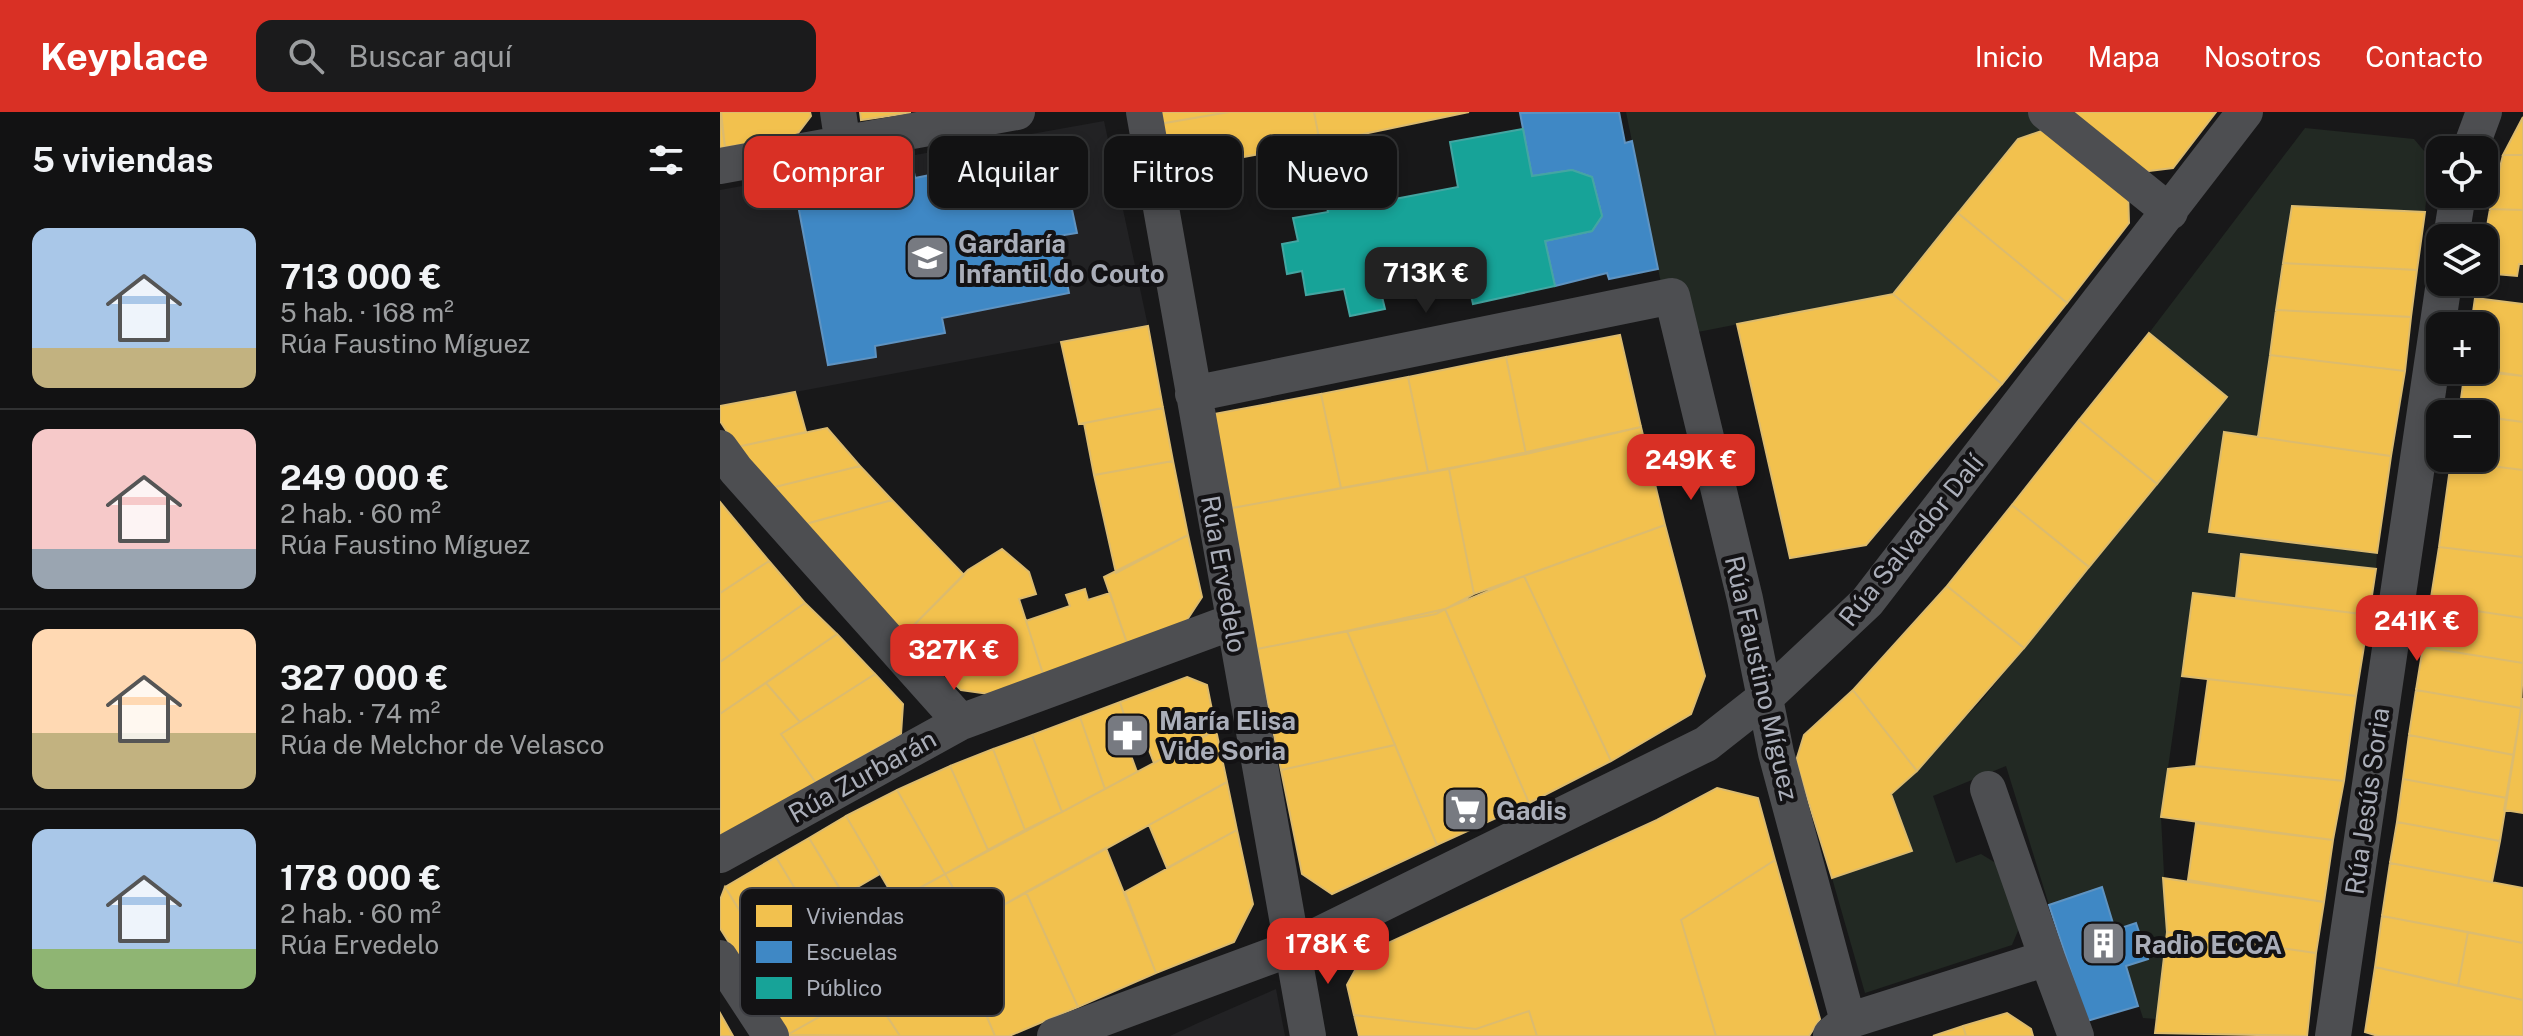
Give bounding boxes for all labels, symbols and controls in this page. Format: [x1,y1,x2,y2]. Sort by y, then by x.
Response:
search box [256,20,816,92]
text: Keyplace [40,34,208,79]
icon: search [284,34,328,78]
text: Buscar aquí [348,38,512,74]
text: Inicio [1975,40,2043,73]
text: Mapa [2087,40,2160,73]
text: Nosotros [2204,40,2321,73]
text: Contacto [2365,40,2483,73]
chip: Comprar [744,136,913,208]
chip: Alquilar [929,136,1088,208]
chip: Filtros [1104,136,1242,208]
chip: Nuevo [1258,136,1397,208]
map controls [2426,136,2498,472]
button: locate [2426,136,2498,208]
icon: filters [644,138,688,182]
text: 5 viviendas [32,140,214,180]
button: layers [2426,224,2498,296]
place label: Gardaría Infantil do Couto [958,228,1165,289]
school or university icon: Gardaría Infantil do Couto [903,234,951,282]
pin: 713K € [1361,247,1491,315]
text: 713 000 € [280,257,442,297]
text: 713K € [1383,257,1469,288]
icon: home [96,260,192,356]
text: 5 hab. · 168 m² [280,297,454,328]
button: + [2426,312,2498,384]
text: Rúa Faustino Míguez [280,328,530,359]
button: − [2426,400,2498,472]
pin: 249K € [1626,434,1756,502]
text: 249K € [1645,444,1737,475]
street label: Rúa Salvador Dalí [1832,447,1990,632]
text: 249 000 € [280,458,449,498]
icon: home [96,461,192,557]
street label: Rúa Ervedelo [1195,493,1253,655]
text: 2 hab. · 60 m² [280,498,441,529]
text: Rúa Faustino Míguez [280,529,530,560]
street label: Rúa Faustino Míguez [1719,553,1805,803]
pin: 241K € [2352,595,2482,663]
text: 241K € [2374,605,2460,636]
pin: 327K € [889,624,1019,692]
text: 327K € [908,634,1000,665]
text: 327 000 € [280,658,449,698]
icon: home [96,661,192,757]
text: 2 hab. · 74 m² [280,698,440,729]
place label: María Elisa Vide Soria [1159,705,1296,766]
street label: Rúa Jesús Soria [2339,705,2395,897]
pharmacy icon: María Elisa Vide Soria [1104,711,1152,759]
street label: Rúa Zurbarán [783,723,941,829]
text: Rúa de Melchor de Velasco [280,729,605,760]
supermarket icon: Gadis [1441,786,1489,834]
place label: Gadis [1496,795,1567,826]
text: 178 000 € [280,858,441,898]
icon: home [96,861,192,957]
legend [740,888,1004,1016]
text: 2 hab. · 60 m² [280,898,441,929]
text: Viviendas [806,903,904,929]
pin: 178K € [1263,918,1393,986]
building icon: Radio ECCA [2079,920,2127,968]
text: 178K € [1285,928,1371,959]
text: Rúa Ervedelo [280,929,439,960]
place label: Radio ECCA [2134,929,2282,960]
text: Escuelas [806,939,897,965]
text: Público [806,975,882,1001]

